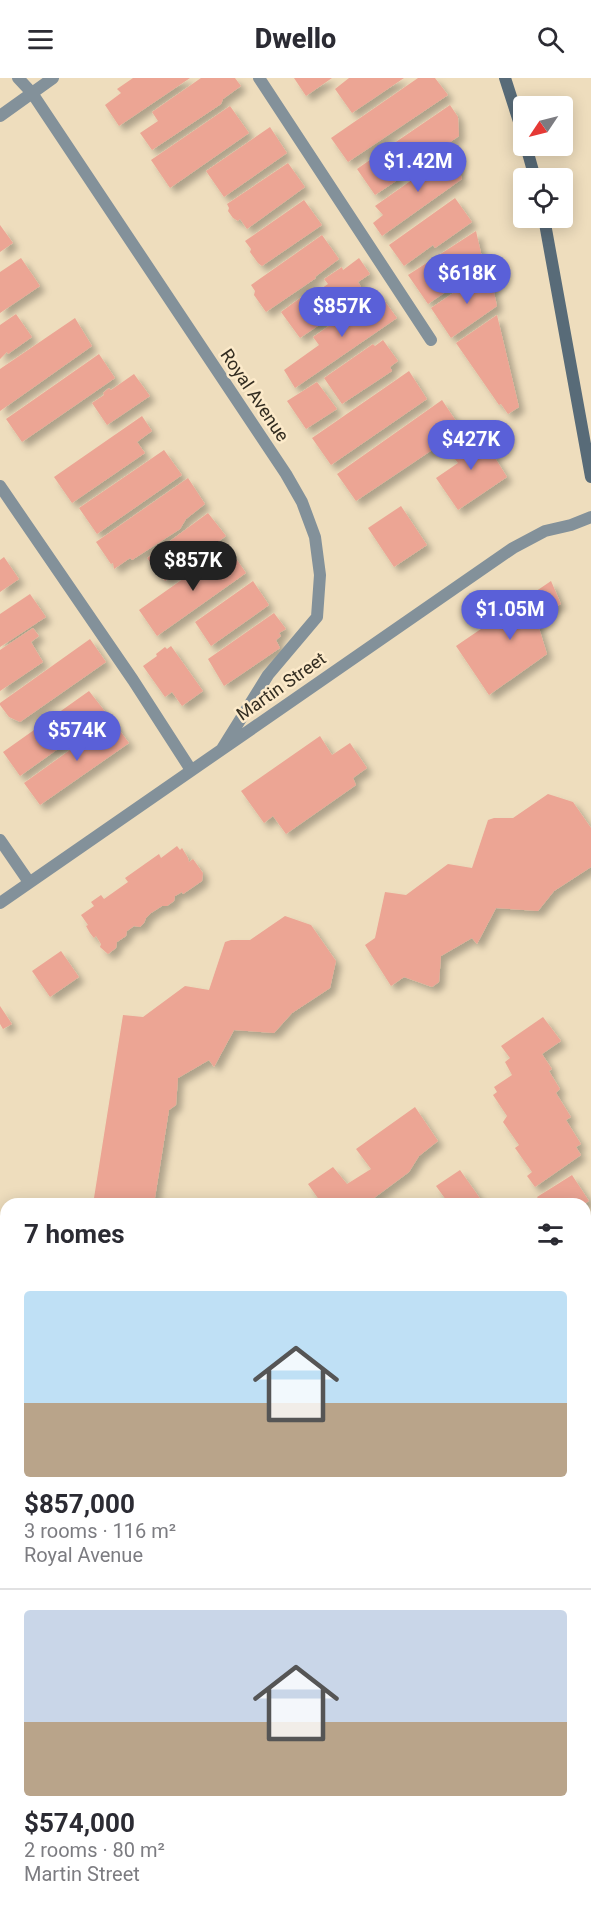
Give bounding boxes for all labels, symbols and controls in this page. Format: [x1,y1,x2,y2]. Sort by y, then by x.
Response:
icon: menu [24,23,57,56]
text: Dwello [255,23,336,55]
icon: search [534,23,567,56]
north arrow [513,96,573,156]
map controls [513,96,573,228]
pin: $1.42M [369,142,467,193]
text: $1.42M [383,149,453,173]
button: locate [513,168,573,228]
pin: $618K [425,254,509,305]
text: $618K [438,261,496,285]
pin: $857K [300,287,384,338]
text: $857K [313,294,371,318]
street label: Royal Avenue [216,345,294,445]
pin: $427K [429,420,513,471]
text: $427K [442,427,500,451]
pin: $857K [151,541,235,592]
text: $857K [164,548,222,572]
pin: $1.05M [461,590,559,641]
text: $1.05M [475,597,545,621]
street label: Martin Street [232,647,330,724]
pin: $574K [35,711,119,762]
text: $574K [48,718,106,742]
icon: filters [534,1218,567,1251]
text: 7 homes [24,1219,125,1249]
icon: home [242,1330,350,1438]
text: $857,000 [24,1489,135,1519]
text: 3 rooms · 116 m² [24,1519,176,1543]
text: Royal Avenue [24,1543,143,1567]
icon: home [242,1649,350,1757]
text: $574,000 [24,1808,135,1838]
text: 2 rooms · 80 m² [24,1838,165,1862]
text: Martin Street [24,1862,140,1886]

